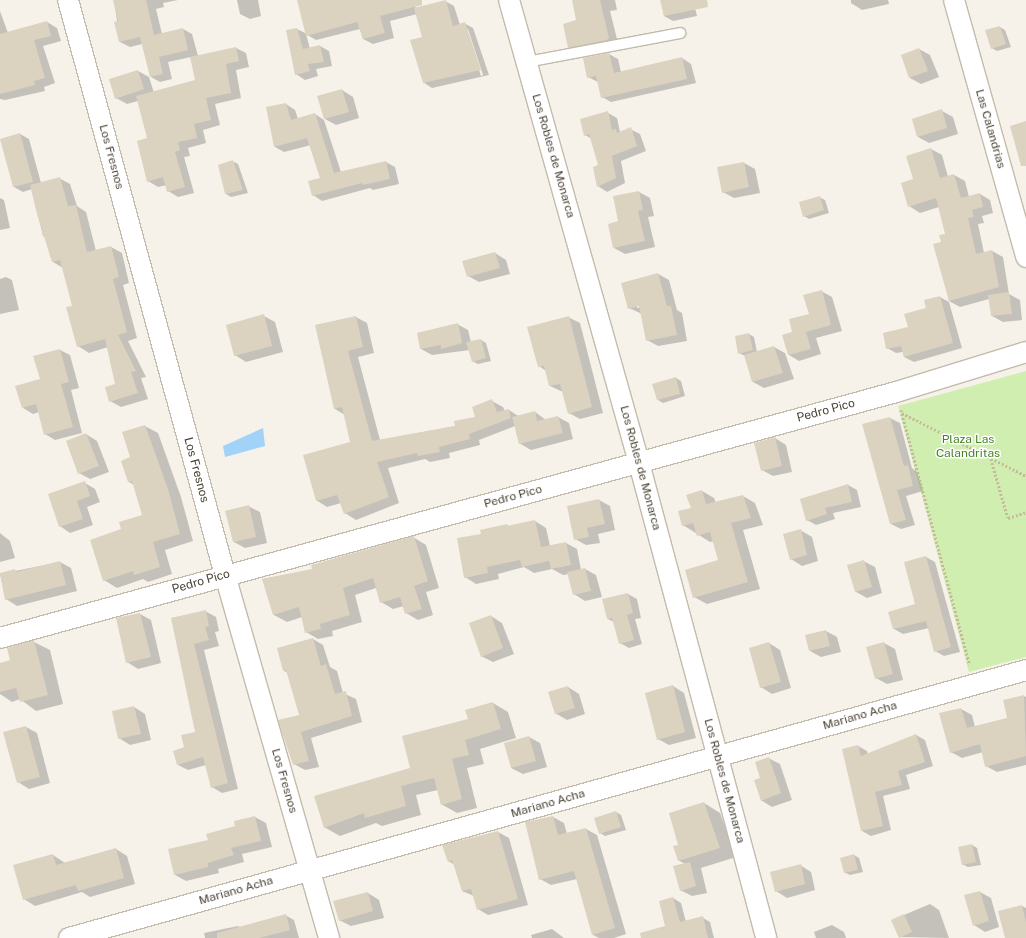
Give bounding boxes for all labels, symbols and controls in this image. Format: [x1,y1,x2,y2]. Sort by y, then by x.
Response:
street label: Las Calandrias [972,88,1008,170]
street label: Los Robles de Monarca [528,92,578,220]
street label: Los Fresnos [95,123,127,191]
street label: Pedro Pico [795,396,857,426]
street label: Los Robles de Monarca [616,404,664,532]
park label: Plaza Las Calandritas [936,433,1000,461]
street label: Los Fresnos [180,436,212,504]
street label: Pedro Pico [482,482,544,512]
street label: Pedro Pico [170,567,232,597]
street label: Mariano Acha [821,699,899,733]
street label: Los Robles de Monarca [700,717,748,845]
street label: Los Fresnos [268,747,300,815]
street label: Mariano Acha [509,787,587,821]
street label: Mariano Acha [197,874,275,908]

